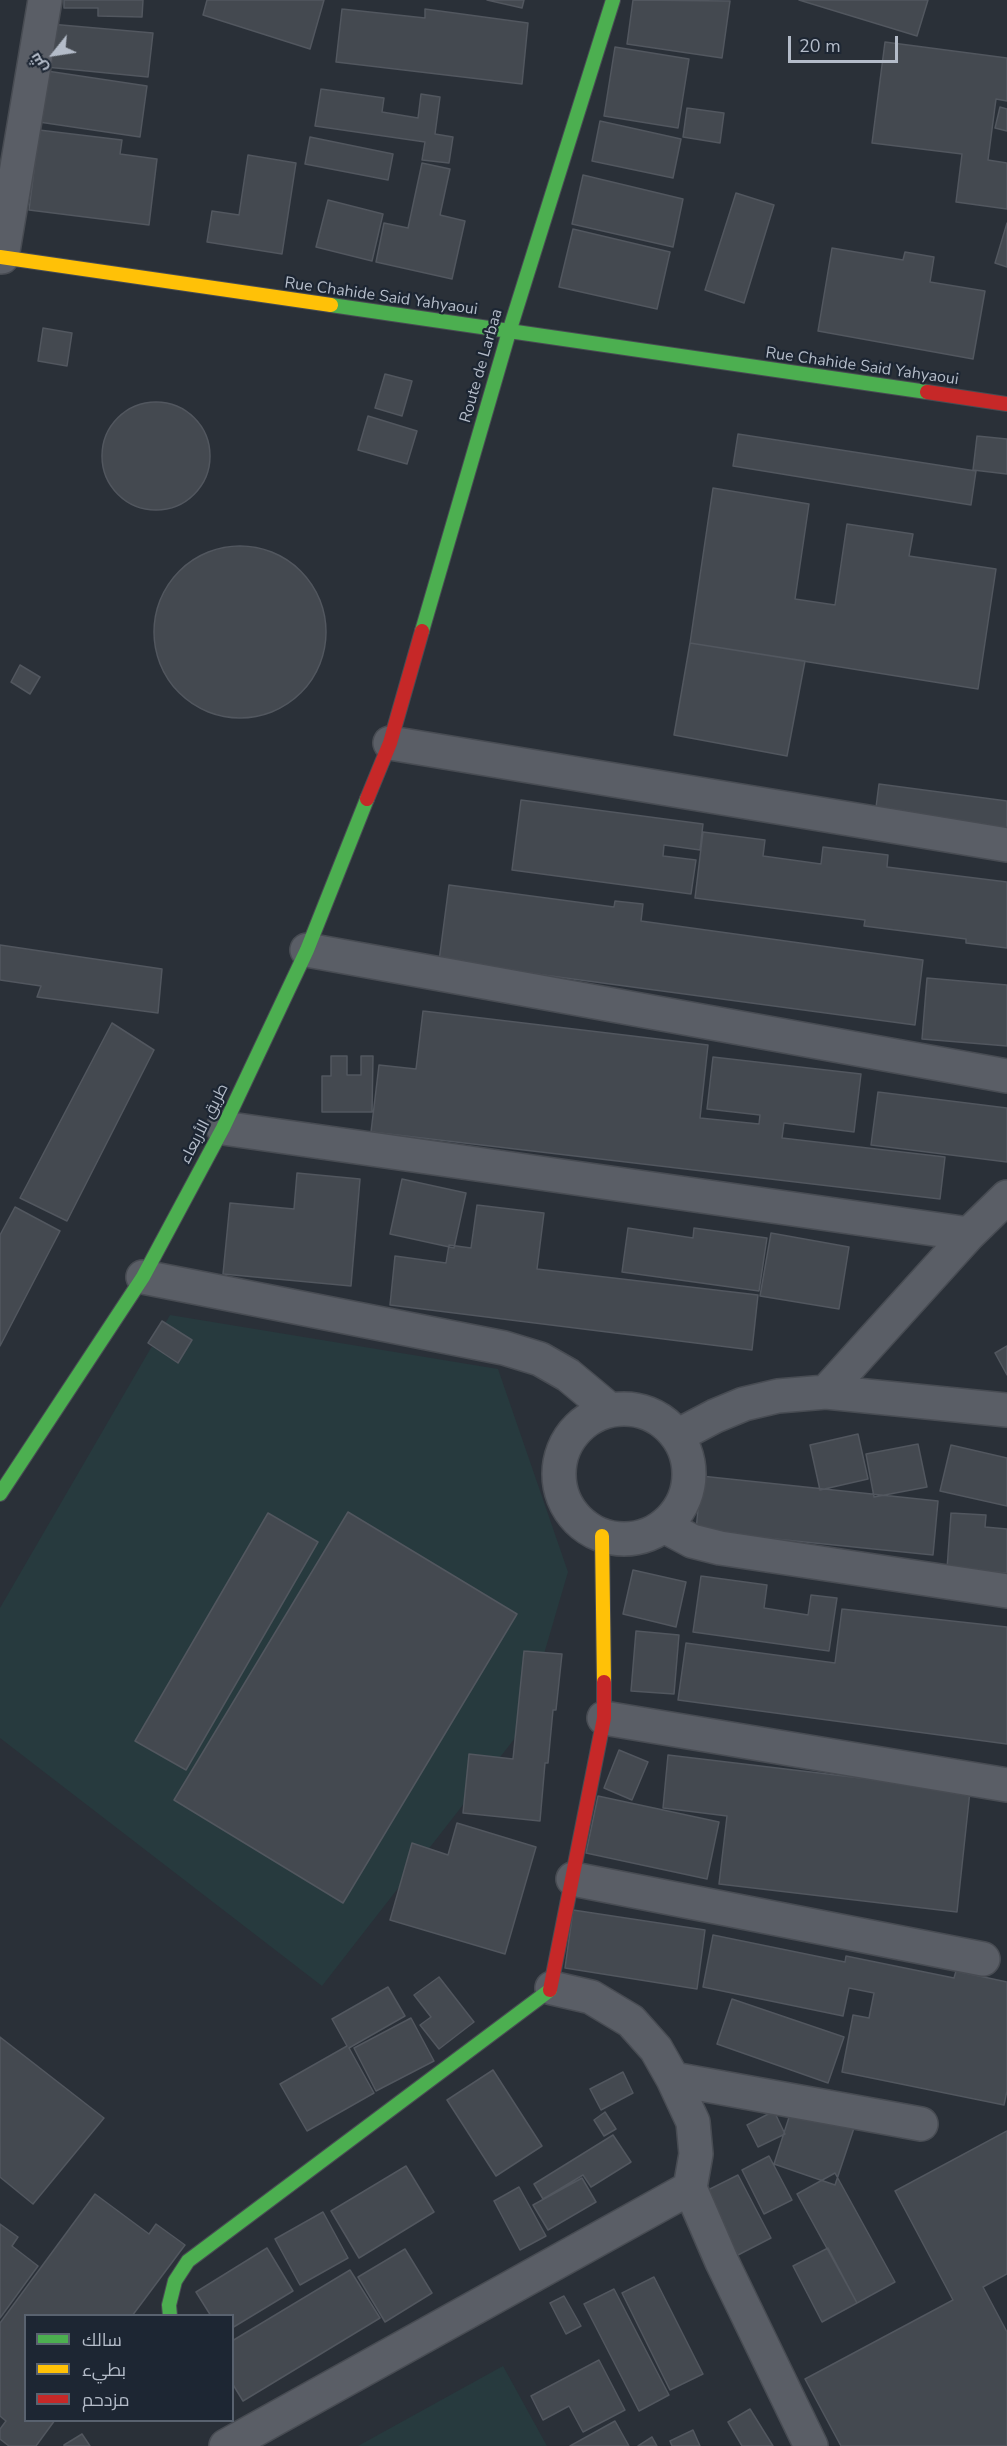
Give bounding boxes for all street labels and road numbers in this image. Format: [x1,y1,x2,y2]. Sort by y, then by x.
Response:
street label: Rue Chahide Said Yahyaoui [283,274,479,320]
street label: Route de Larbaa [457,307,507,425]
street label: Rue Chahide Said Yahyaoui [764,344,960,390]
street label: طريق الأربعاء [177,1081,233,1167]

